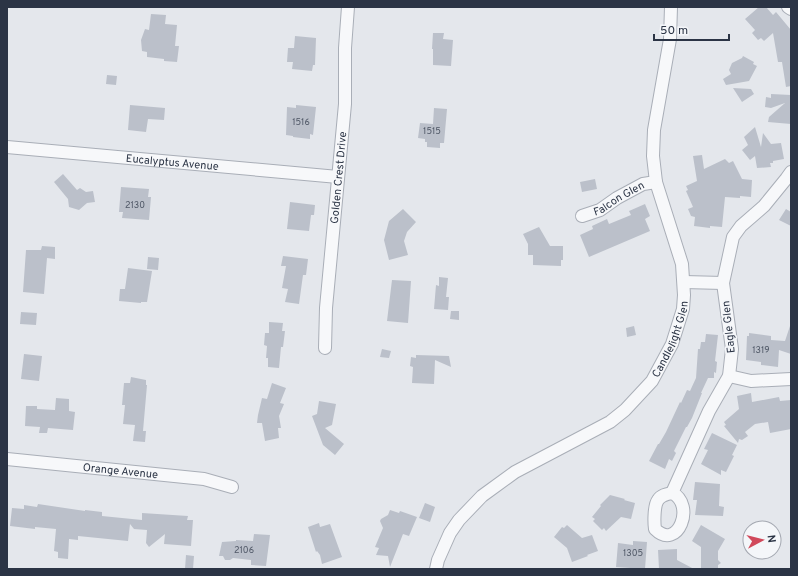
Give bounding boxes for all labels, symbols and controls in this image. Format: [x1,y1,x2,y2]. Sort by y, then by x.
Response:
scale bar [654,16,729,42]
text: 50 m [660,23,688,39]
house number: 1516 [292,117,310,128]
house number: 1515 [423,126,441,137]
street label: Golden Crest Drive [328,131,350,224]
street label: Eucalyptus Avenue [125,152,219,174]
street label: Falcon Glen [592,179,647,220]
house number: 2130 [125,200,145,211]
street label: Candlelight Glen [649,300,692,380]
street label: Eagle Glen [719,300,739,354]
house number: 1319 [752,345,770,356]
street label: Orange Avenue [82,461,159,482]
north arrow [742,520,782,560]
text: N [764,534,778,544]
house number: 2106 [234,545,254,556]
house number: 1305 [623,548,643,559]

